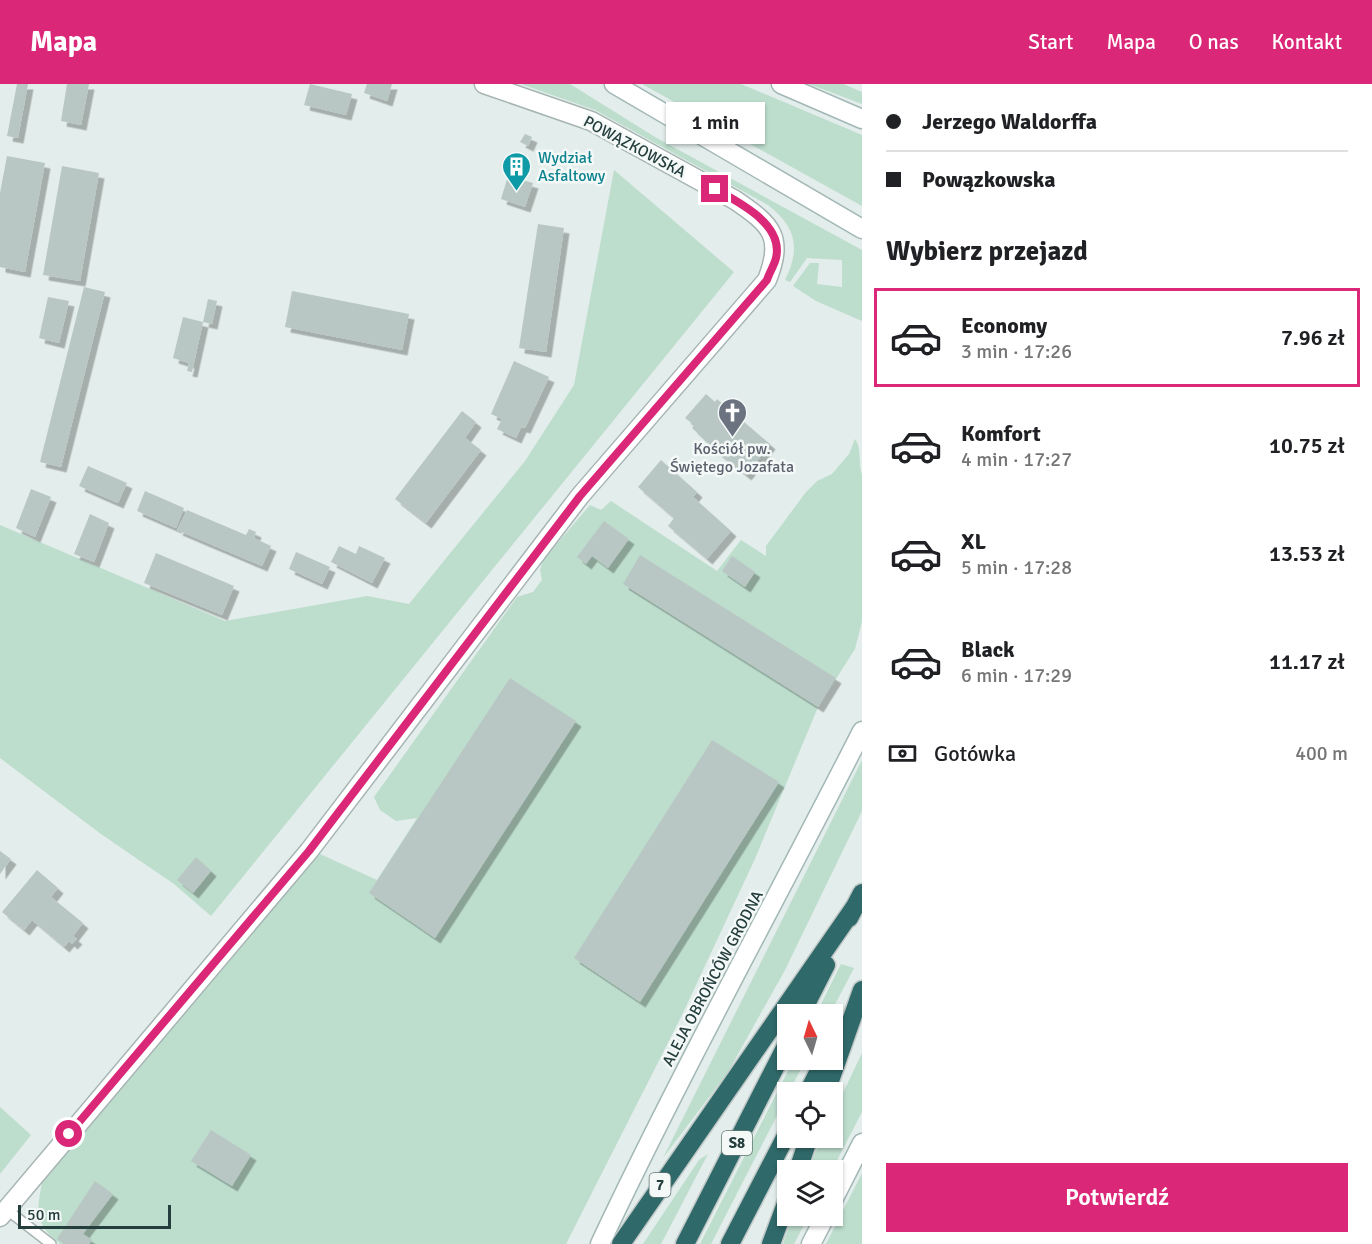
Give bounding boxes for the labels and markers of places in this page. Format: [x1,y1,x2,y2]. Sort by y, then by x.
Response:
place label: Wydział Asfaltowy [538,148,606,186]
building icon: Wydział Asfaltowy [501,150,533,192]
church icon: Kościół pw. Świętego Jozafata [716,396,748,438]
place label: Kościół pw. Świętego Jozafata [670,439,794,477]

